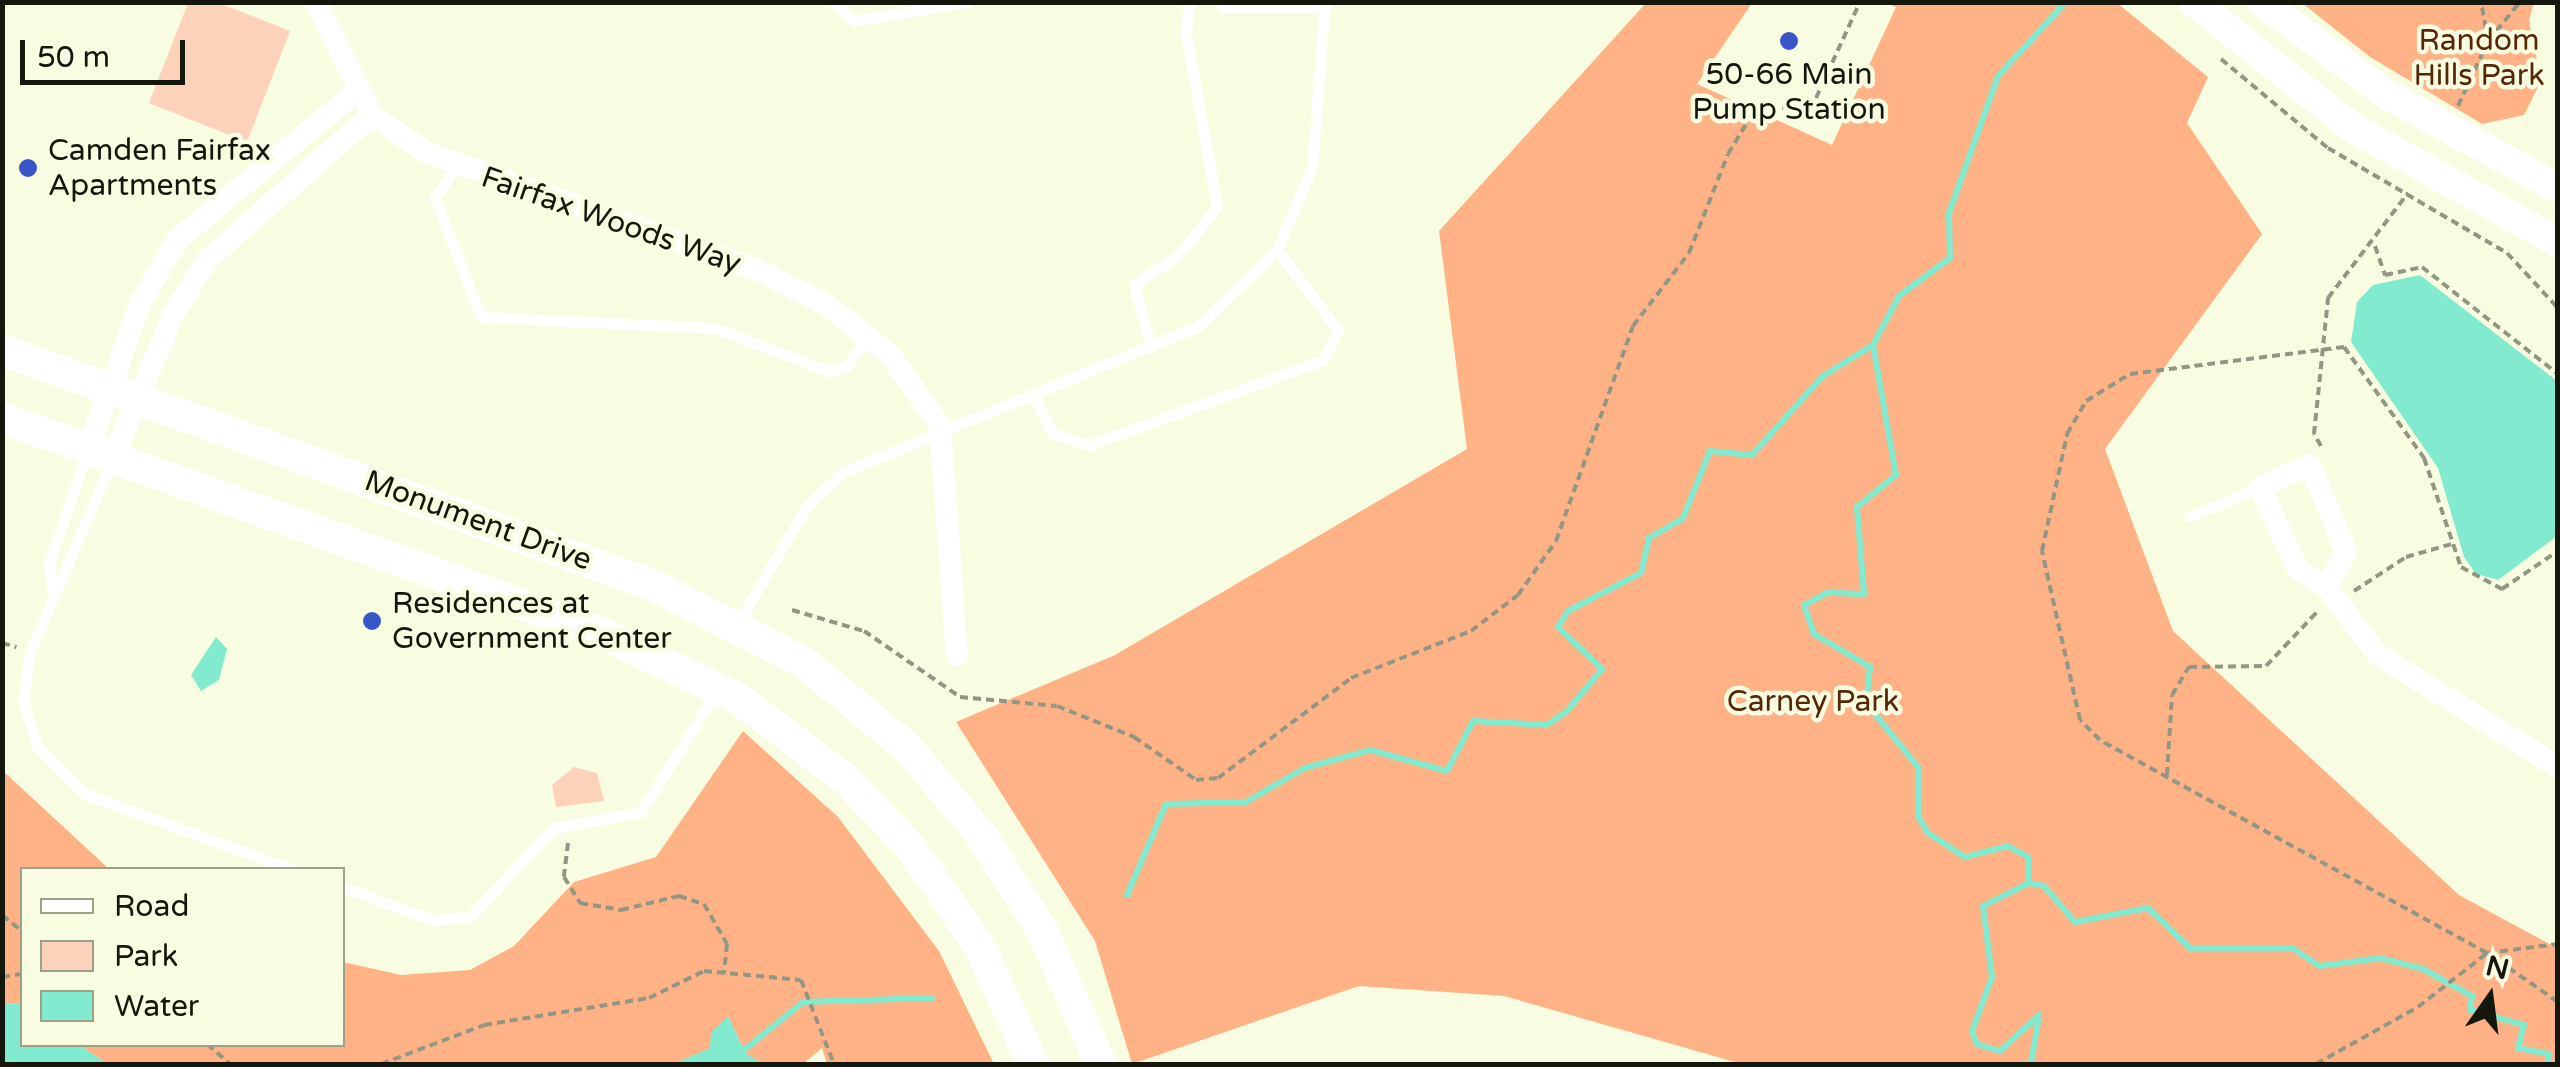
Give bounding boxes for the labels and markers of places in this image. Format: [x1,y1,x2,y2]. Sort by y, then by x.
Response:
marker: 50-66 Main Pump Station [1778,30,1800,52]
place label: 50-66 Main Pump Station [1692,57,1886,128]
place label: Camden Fairfax Apartments [48,133,271,204]
marker: Camden Fairfax Apartments [17,157,39,179]
place label: Residences at Government Center [392,586,672,656]
marker: Residences at Government Center [361,610,383,632]

